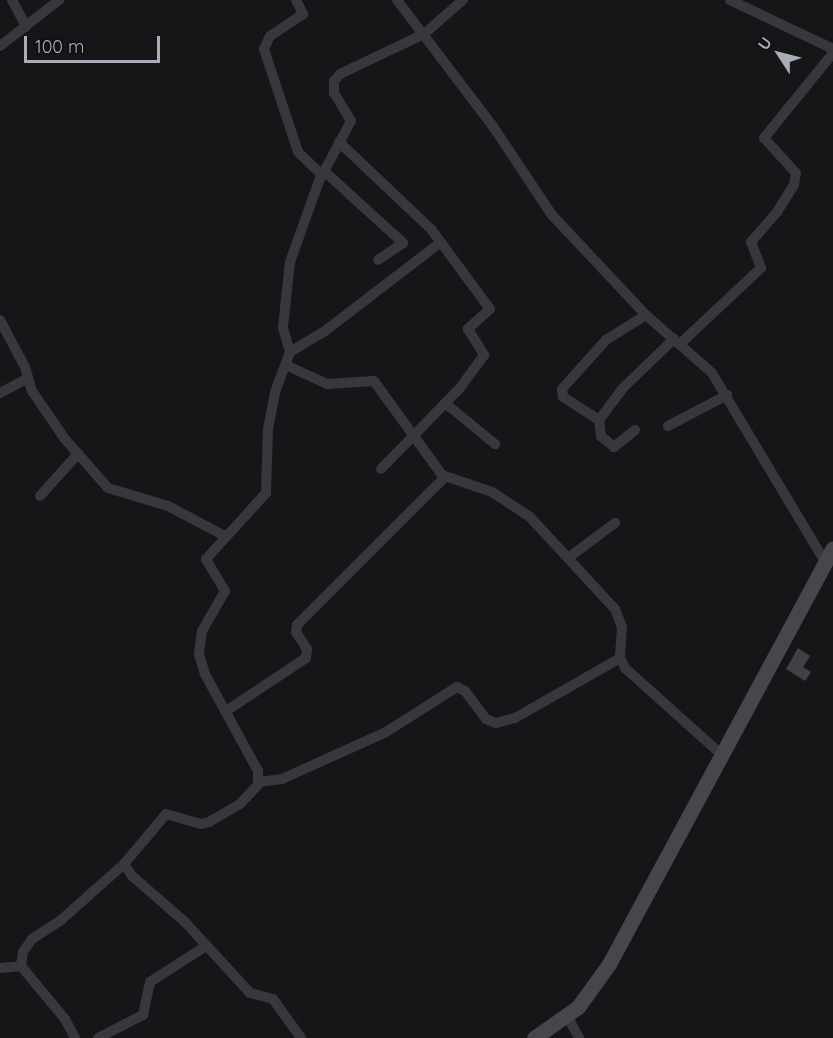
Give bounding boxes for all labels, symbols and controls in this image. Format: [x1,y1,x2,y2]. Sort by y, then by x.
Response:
scale bar [27,24,164,62]
north arrow [749,24,809,84]
text: U [753,33,776,54]
text: 100 m [35,35,84,58]

